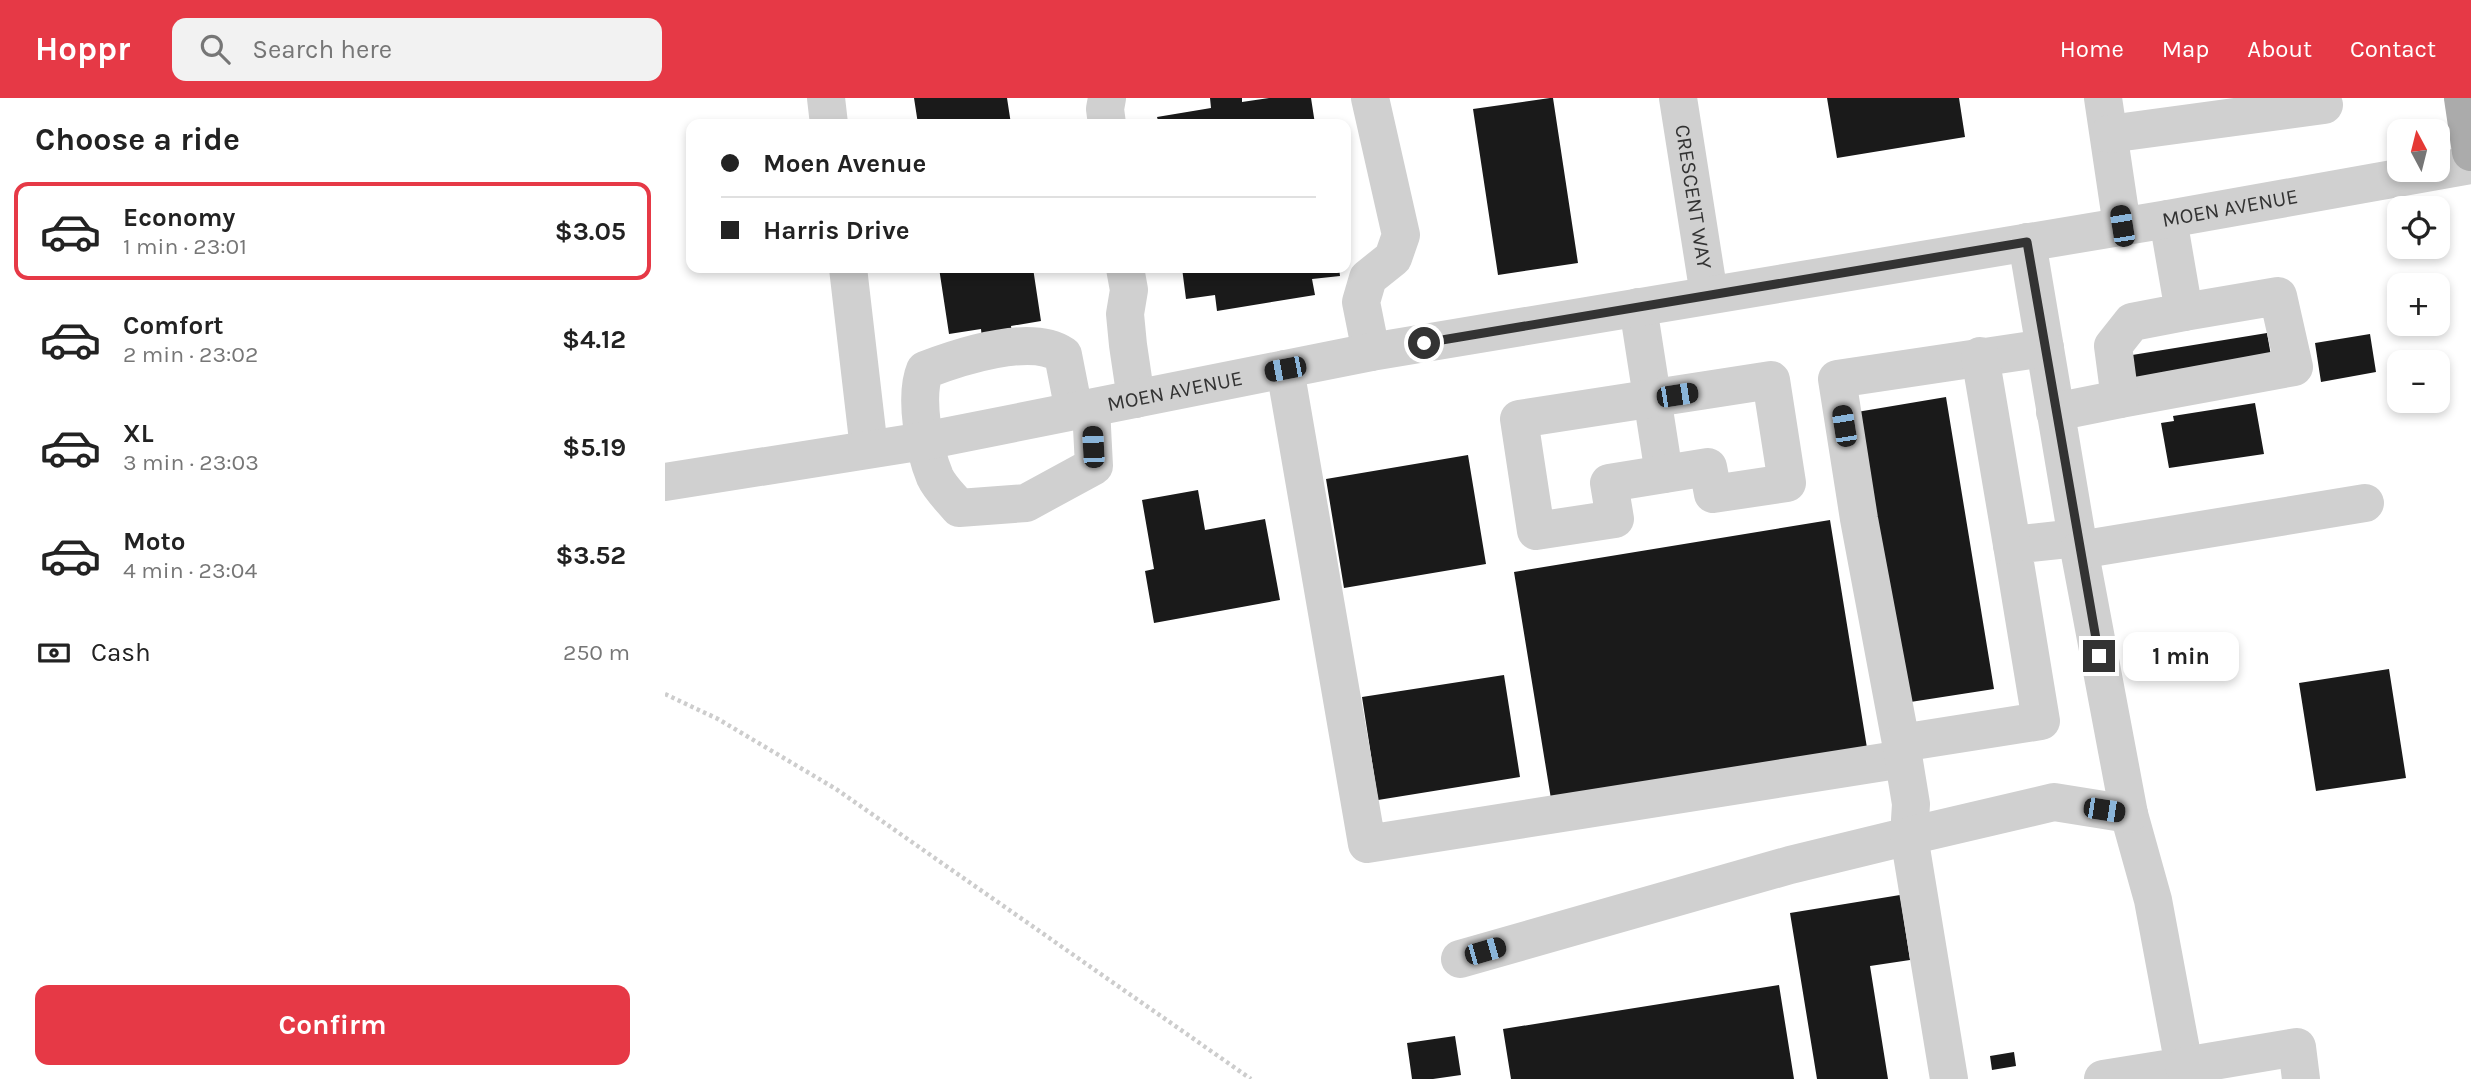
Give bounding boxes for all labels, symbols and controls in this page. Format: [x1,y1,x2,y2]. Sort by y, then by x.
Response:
search box [172,18,662,81]
text: Hoppr [35,30,130,68]
icon: search [196,30,234,68]
text: Search here [252,34,392,65]
text: Home [2060,35,2124,63]
text: Map [2162,35,2209,63]
text: About [2247,35,2312,63]
text: Contact [2350,35,2436,63]
north arrow [2387,119,2450,182]
map controls [2387,119,2450,413]
text: Choose a ride [35,121,240,158]
street label: CRESCENT WAY [1670,123,1717,271]
text: Moen Avenue [763,148,926,179]
street label: MOEN AVENUE [2160,184,2300,232]
button: locate [2387,196,2450,259]
icon: car [39,200,102,263]
text: Economy [123,202,235,233]
car [2109,204,2136,248]
text: Harris Drive [763,215,910,246]
text: $3.05 [555,216,626,247]
text: 1 min · 23:01 [123,233,247,260]
button: + [2387,273,2450,336]
icon: car [39,308,102,371]
text: Comfort [123,310,224,341]
text: $4.12 [562,324,626,355]
route start [1408,327,1440,359]
text: 2 min · 23:02 [123,341,258,368]
button: − [2387,350,2450,413]
car [1263,355,1308,383]
street label: MOEN AVENUE [1105,366,1245,416]
car [1655,381,1700,409]
car [1831,404,1858,448]
icon: car [39,416,102,479]
text: XL [123,418,154,449]
car [1082,425,1105,469]
text: $5.19 [562,432,626,463]
text: 3 min · 23:03 [123,449,259,476]
icon: car [39,524,102,587]
text: Moto [123,526,185,557]
text: $3.52 [555,540,626,571]
text: 4 min · 23:04 [123,557,257,584]
callout: 1 min [2123,632,2239,680]
icon: cash [35,634,73,672]
text: Cash [91,637,151,668]
text: 250 m [563,639,630,666]
route end [2083,640,2115,672]
text: 1 min [2152,643,2210,670]
car [2082,796,2127,824]
car [1462,935,1509,967]
button: Confirm [35,985,630,1065]

